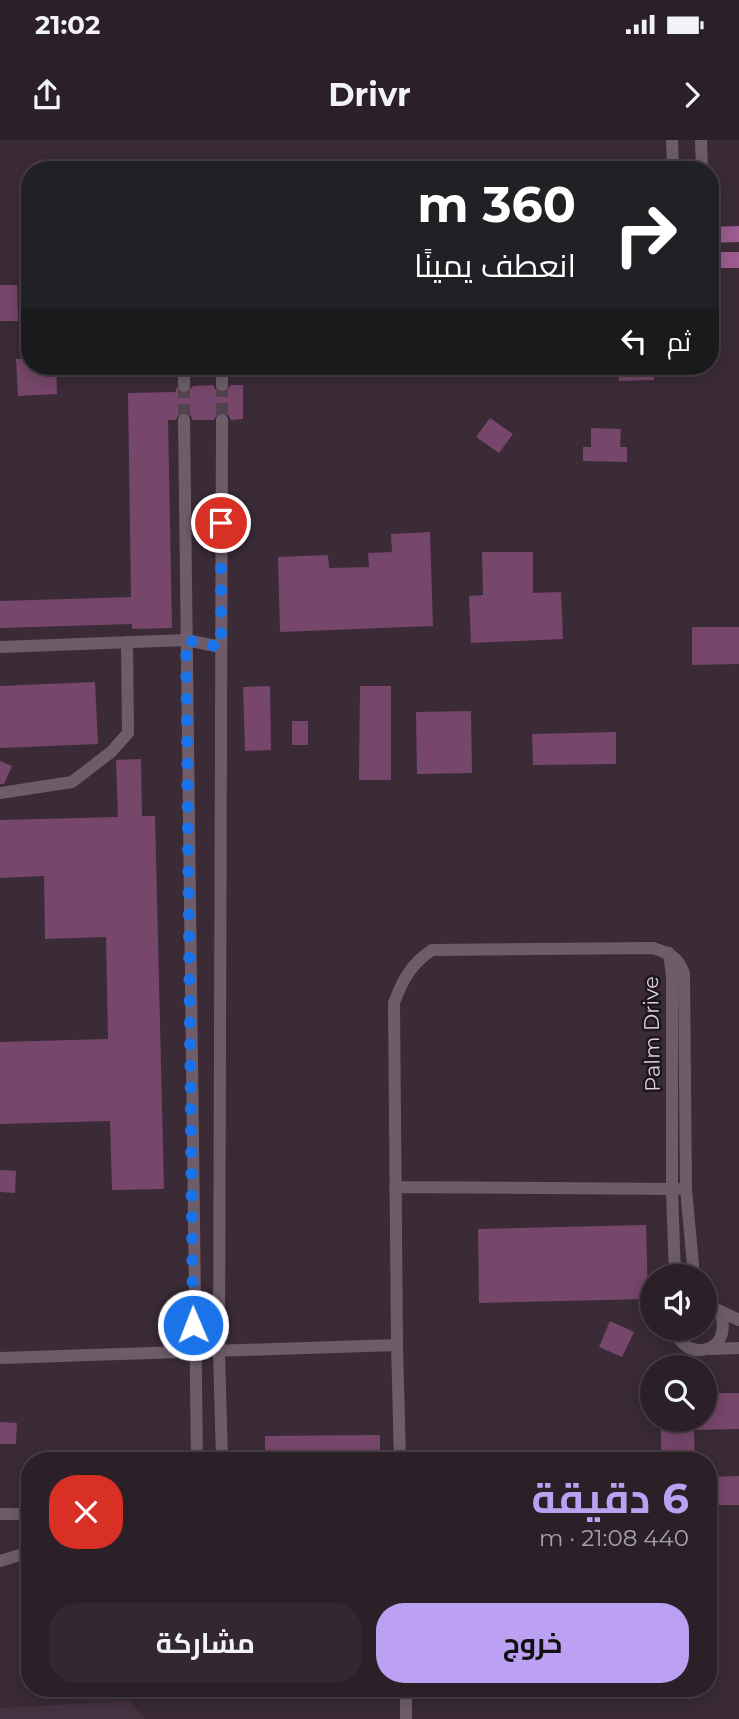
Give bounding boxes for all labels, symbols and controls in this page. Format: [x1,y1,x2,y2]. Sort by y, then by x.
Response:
text: 21:02 [35,9,100,41]
text: Drivr [328,75,411,114]
icon: share [28,76,66,114]
icon: forward [673,76,711,114]
text: 360 m [417,175,576,234]
icon: right [600,189,691,280]
text: انعطف يمينًا [414,246,576,285]
icon: left [615,322,653,360]
text: ثم [667,326,691,358]
pin [191,493,251,553]
icon: arrive [202,504,240,542]
street label: Palm Drive [638,976,665,1092]
map controls [640,1264,717,1432]
button: sound [640,1264,717,1341]
position arrow [156,1288,230,1362]
button: search [640,1355,717,1432]
text: 6 دقيقة [532,1472,689,1524]
button: close [49,1475,123,1549]
text: 440 m · 21:08 [539,1524,689,1552]
button: مشاركة [49,1603,362,1683]
button: خروج [376,1603,689,1683]

